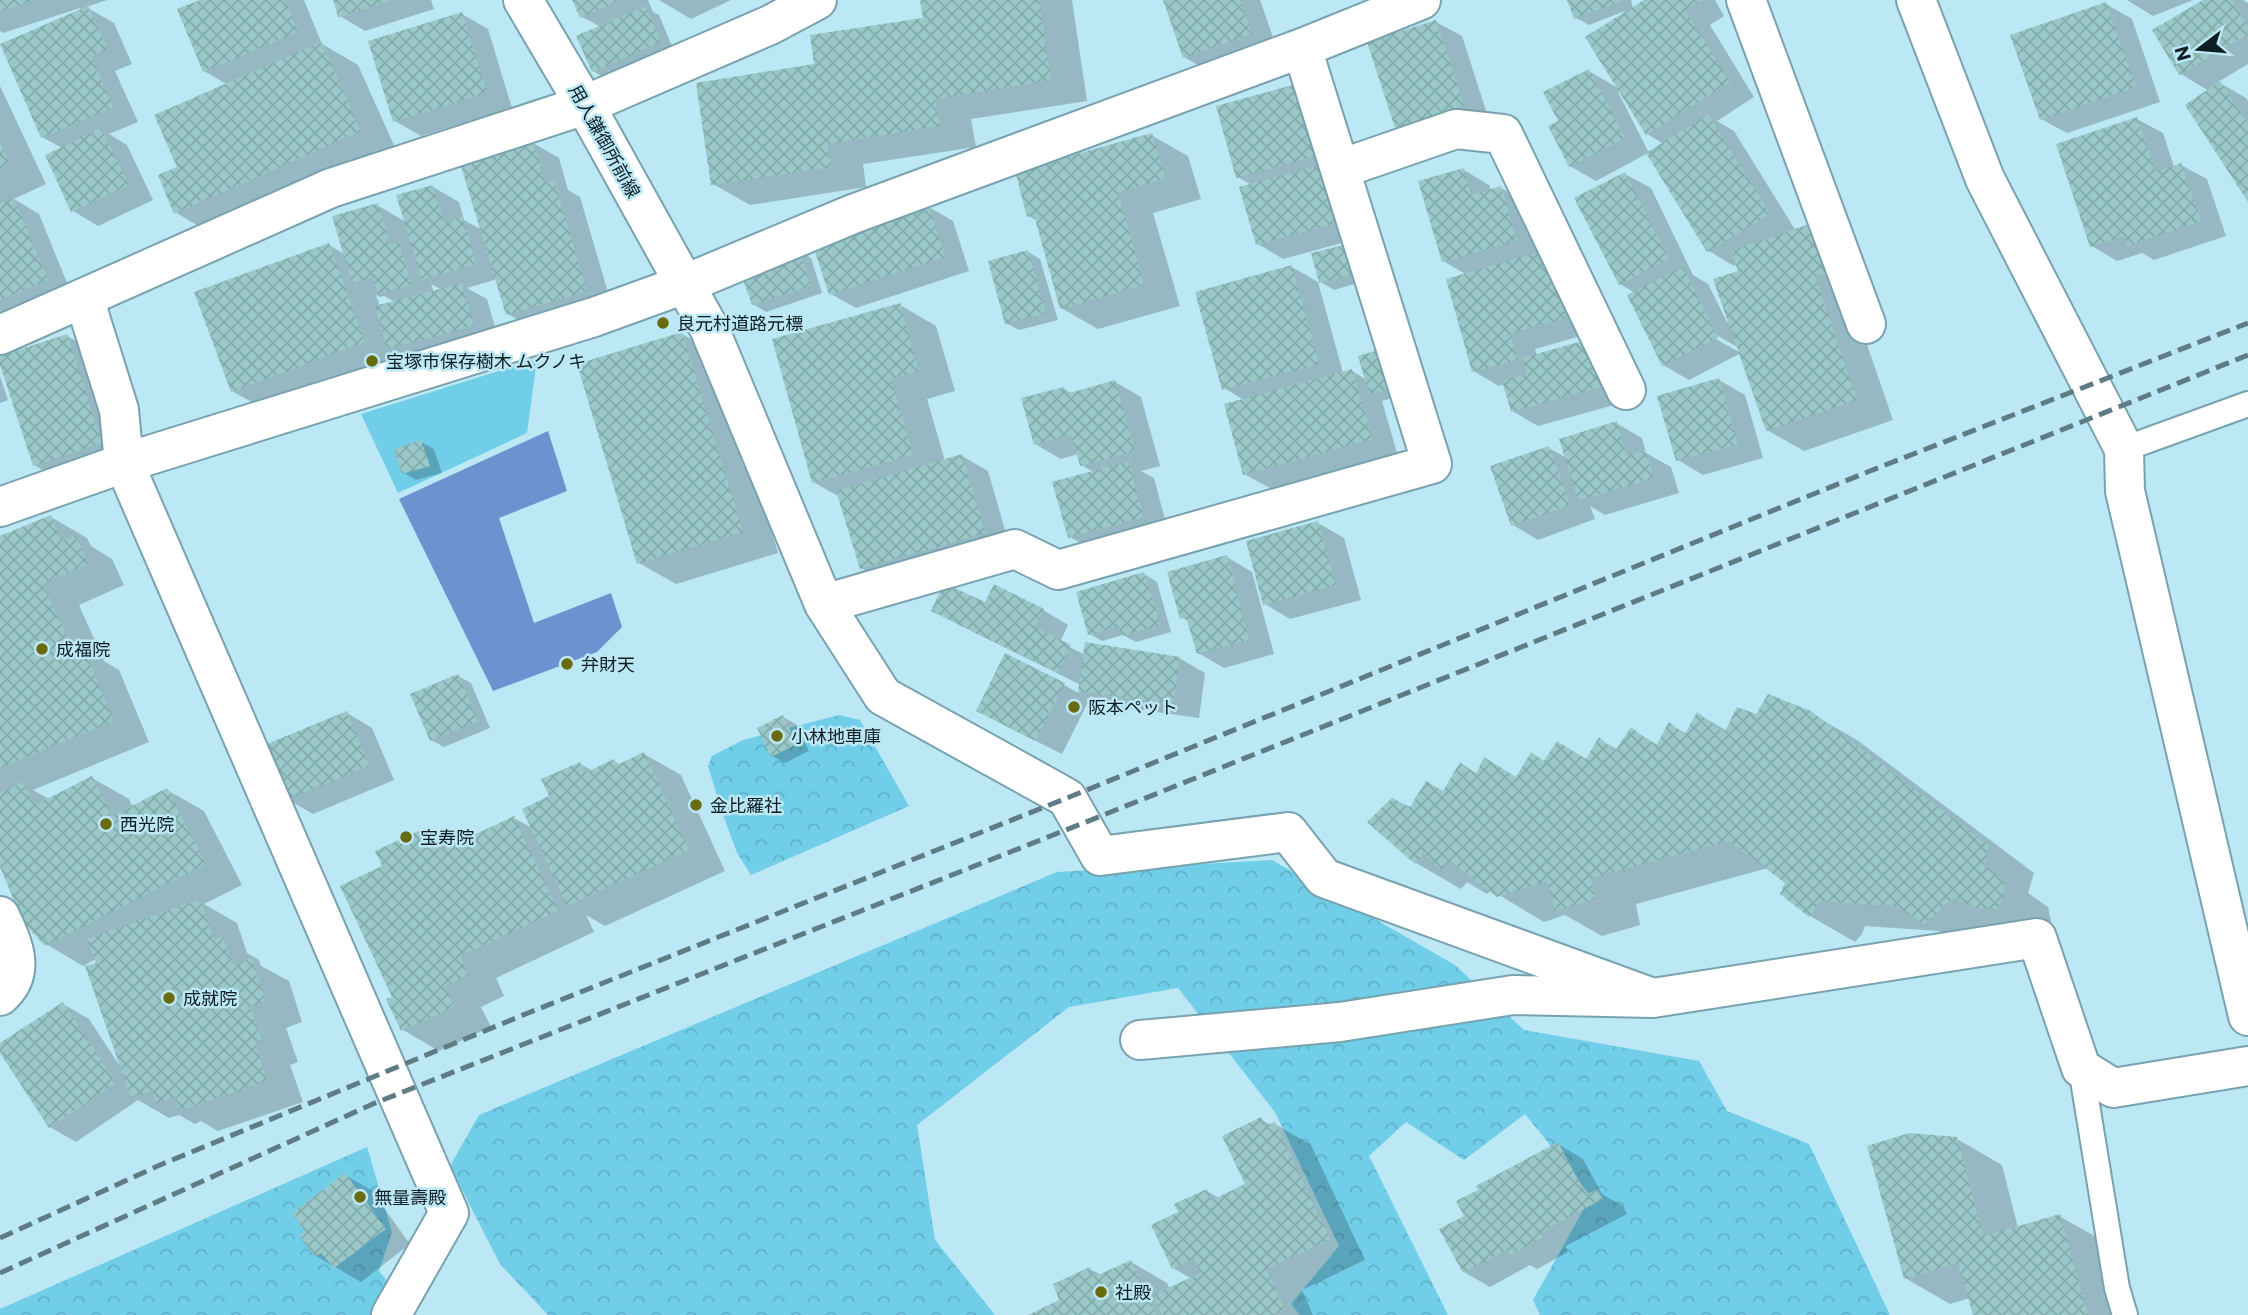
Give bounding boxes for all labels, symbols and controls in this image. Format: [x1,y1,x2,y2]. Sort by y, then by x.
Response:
north arrow [2164,14,2234,84]
text: N [2169,44,2195,64]
street label: 用人鎌御所前線 [565,81,645,201]
place label: 良元村道路元標 [677,312,803,334]
marker: 良元村道路元標 [655,315,671,331]
place label: 宝塚市保存樹木 ムクノキ [386,350,586,372]
marker: 宝塚市保存樹木 ムクノキ [364,353,380,369]
place label: 成福院 [56,638,110,660]
marker: 成福院 [34,641,50,657]
place label: 弁財天 [581,653,635,675]
marker: 弁財天 [559,656,575,672]
place label: 阪本ペット [1088,696,1178,718]
marker: 阪本ペット [1066,699,1082,715]
place label: 小林地車庫 [791,725,881,747]
marker: 小林地車庫 [769,728,785,744]
place label: 金比羅社 [710,794,782,816]
marker: 金比羅社 [688,797,704,813]
place label: 西光院 [120,813,174,835]
marker: 西光院 [98,816,114,832]
place label: 宝寿院 [420,826,474,848]
marker: 宝寿院 [398,829,414,845]
place label: 成就院 [183,987,237,1009]
marker: 成就院 [161,990,177,1006]
place label: 無量壽殿 [374,1186,446,1208]
marker: 無量壽殿 [352,1189,368,1205]
place label: 社殿 [1115,1281,1151,1303]
marker: 社殿 [1093,1284,1109,1300]

